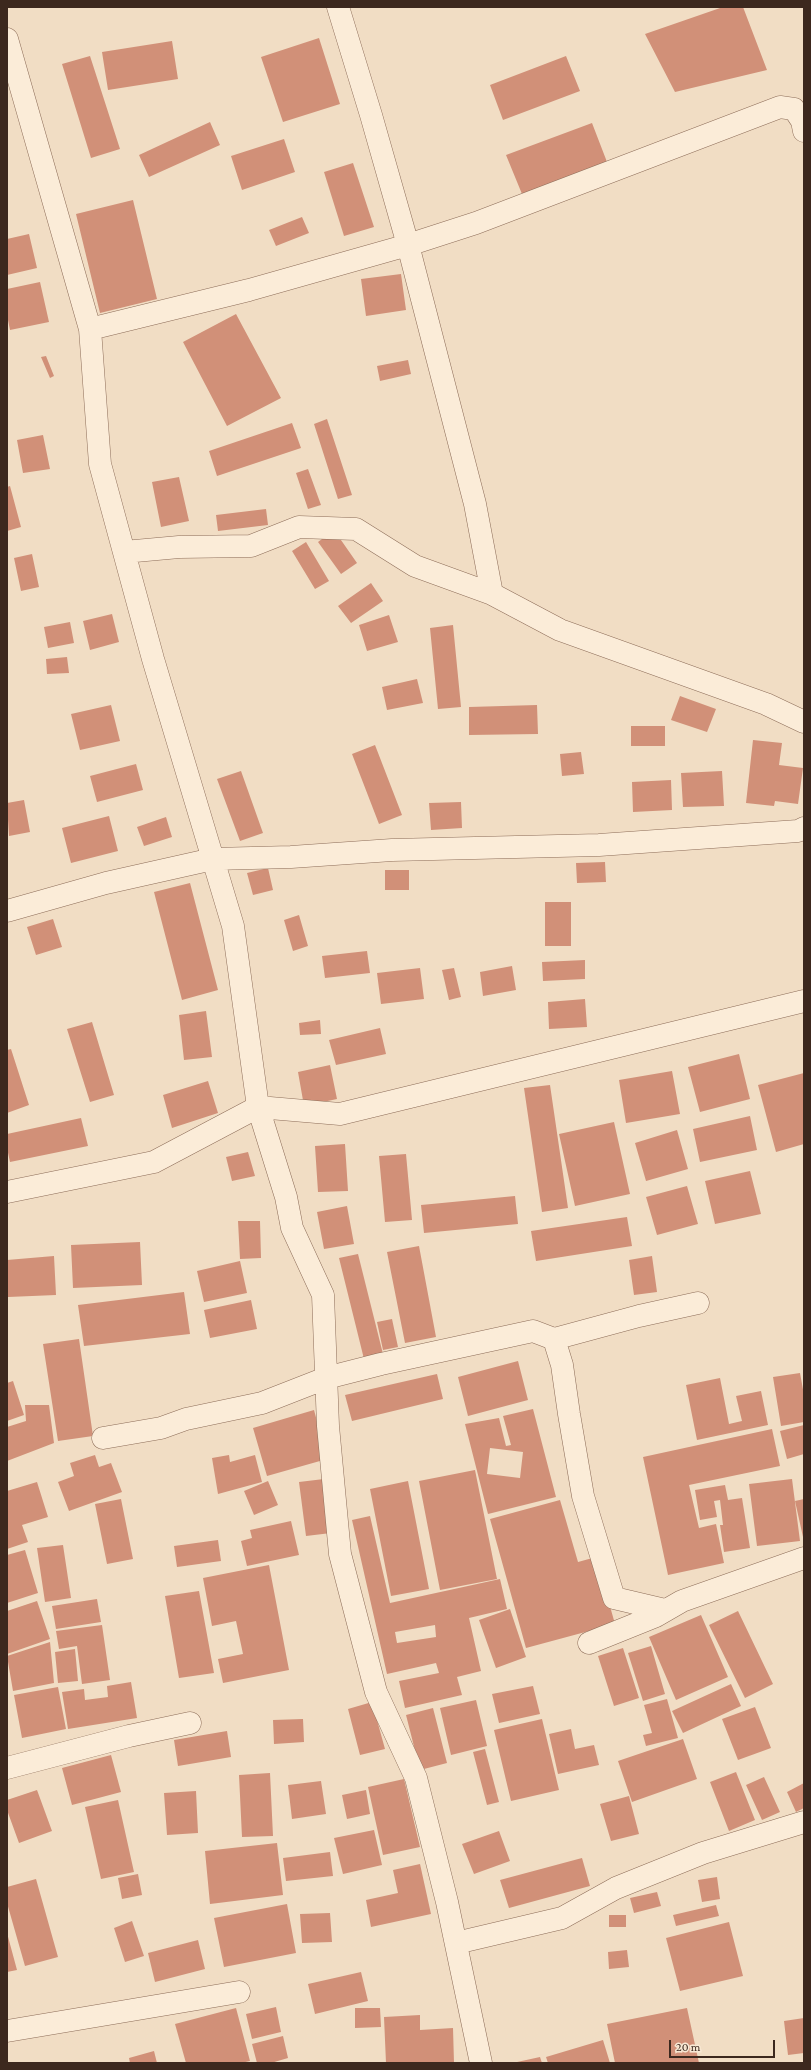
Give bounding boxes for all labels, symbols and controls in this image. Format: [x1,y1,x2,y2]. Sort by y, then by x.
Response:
scale bar [671,2032,777,2058]
text: 20 m [676,2040,700,2054]

